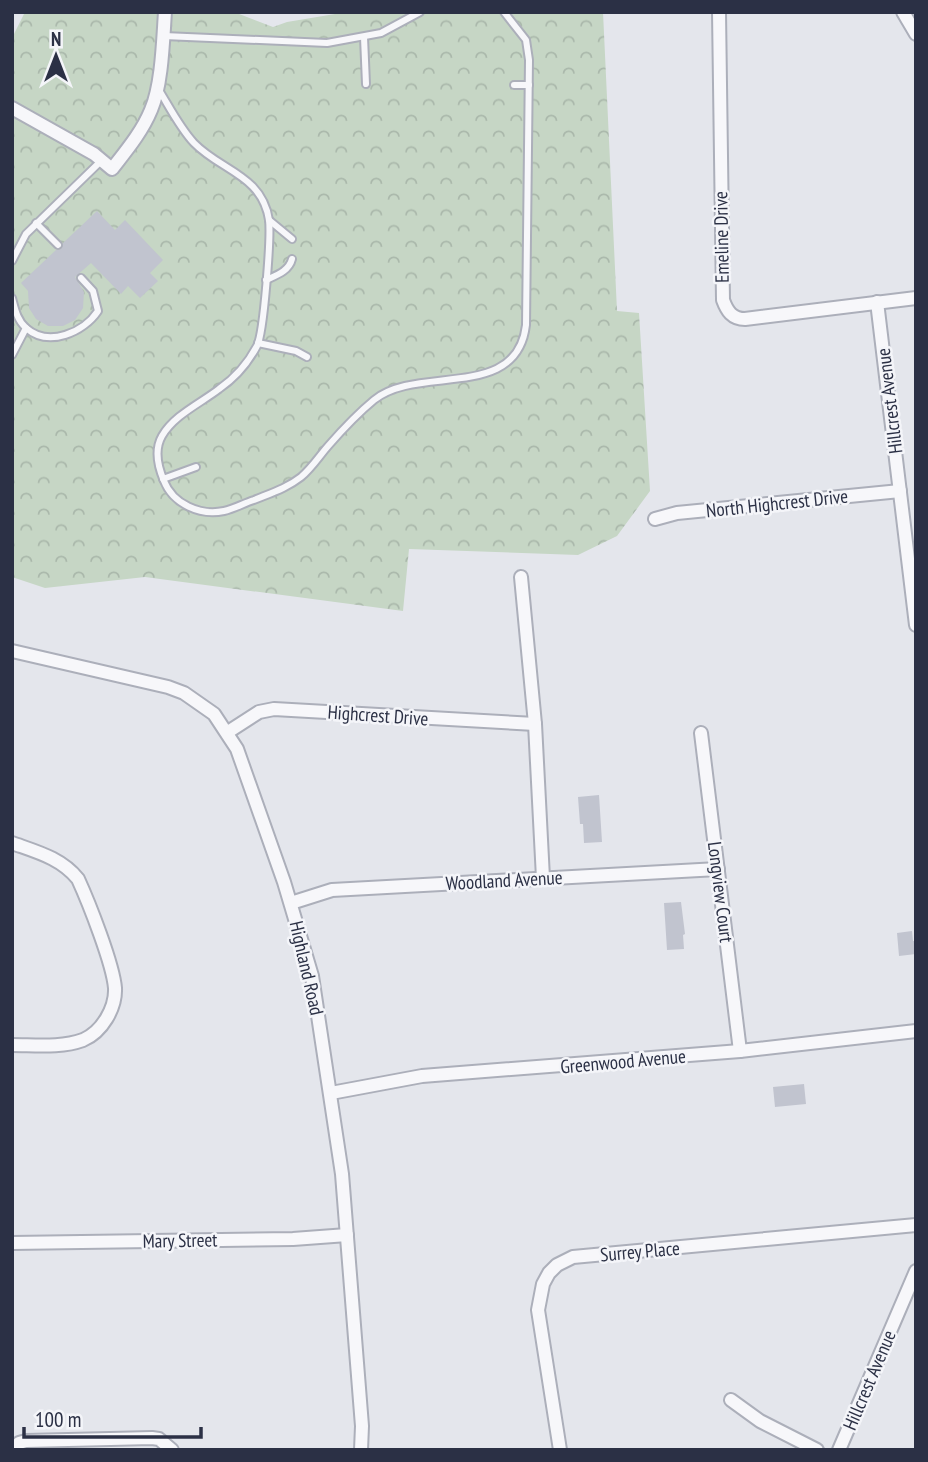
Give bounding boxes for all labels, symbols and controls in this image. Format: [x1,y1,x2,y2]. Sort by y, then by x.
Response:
north arrow [21,21,91,91]
text: N [51,27,61,51]
street label: Emeline Drive [708,191,734,283]
street label: Hillcrest Avenue [871,347,907,455]
street label: North Highcrest Drive [705,484,849,522]
street label: Highcrest Drive [327,700,429,731]
street label: Longview Court [703,840,739,945]
street label: Woodland Avenue [445,865,563,895]
street label: Highland Road [285,919,329,1017]
street label: Greenwood Avenue [559,1044,687,1078]
street label: Mary Street [142,1227,218,1253]
street label: Surrey Place [599,1236,681,1266]
street label: Hillcrest Avenue [837,1326,901,1434]
scale bar [24,1396,201,1440]
text: 100 m [35,1406,81,1433]

